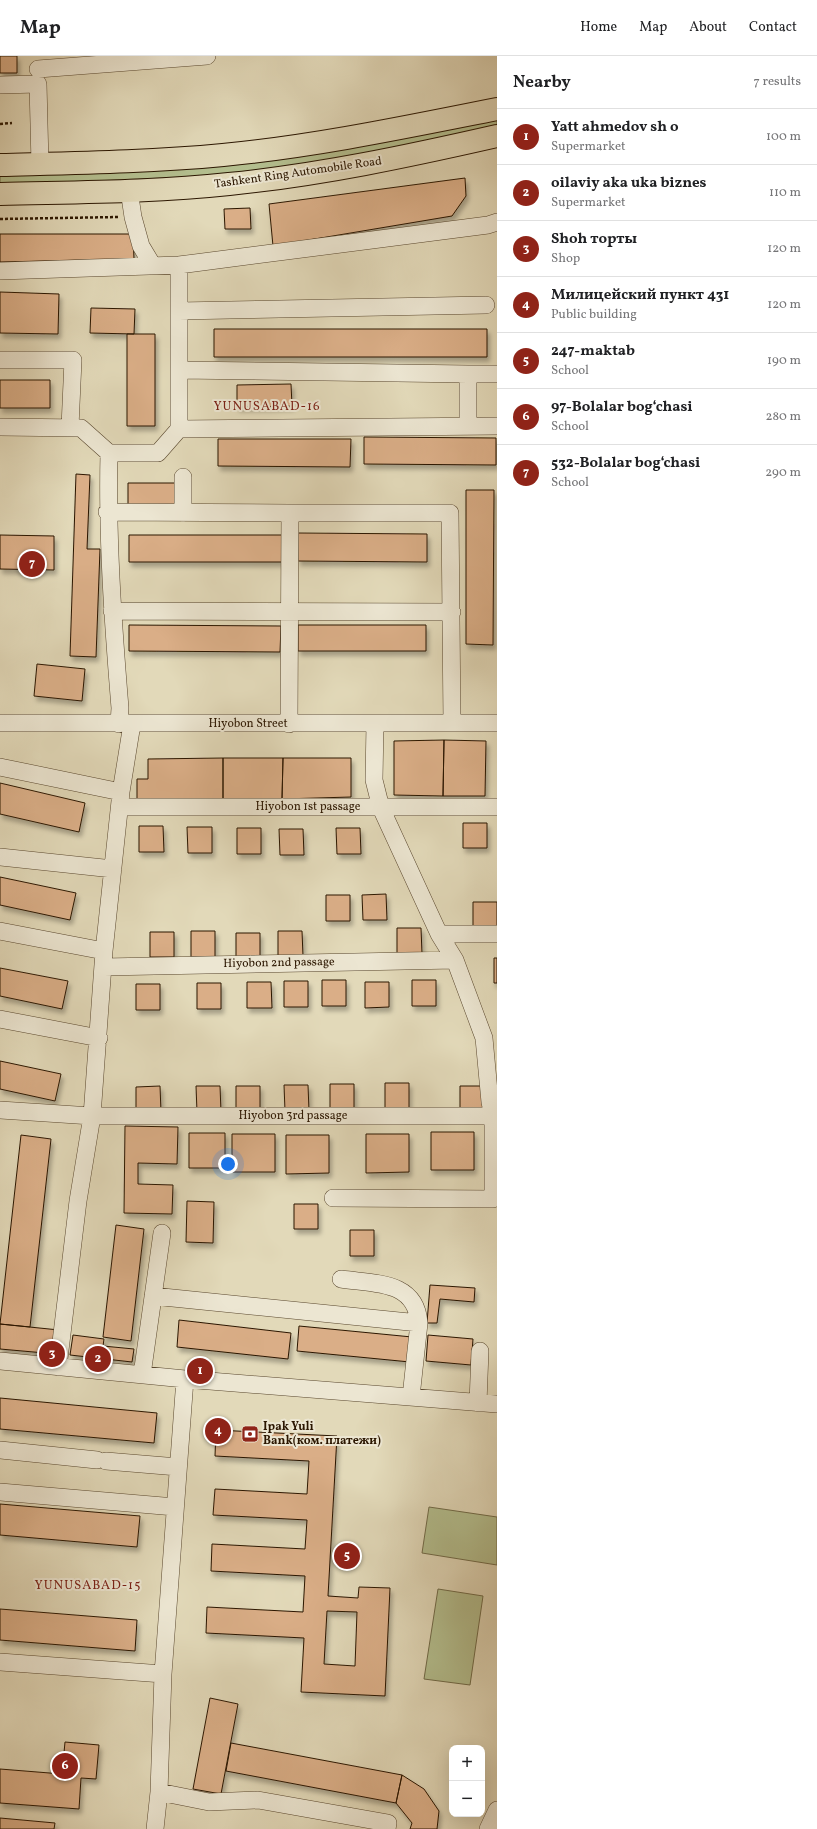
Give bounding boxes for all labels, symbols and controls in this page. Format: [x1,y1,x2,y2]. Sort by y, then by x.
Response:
text: Map [20,15,61,41]
text: Home [580,18,617,37]
text: Map [639,18,667,37]
text: About [689,18,727,37]
text: Contact [749,18,797,37]
text: Nearby [513,71,571,94]
text: 7 results [754,73,801,91]
text: Yatt ahmedov sh o [551,117,679,138]
text: 1 [523,128,529,146]
text: 100 m [766,128,801,146]
text: Supermarket [551,138,626,156]
street label: Tashkent Ring Automobile Road [213,153,383,193]
text: oilaviy aka uka biznes [551,173,707,194]
text: 2 [523,184,529,202]
text: 110 m [769,184,801,202]
text: Supermarket [551,194,626,212]
text: Shoh торты [551,229,637,250]
text: 3 [523,240,529,258]
text: 120 m [767,240,801,258]
text: Shop [551,250,580,268]
text: Милицейский пункт 431 [551,285,729,306]
text: 4 [522,296,530,314]
text: 120 m [767,296,801,314]
text: Public building [551,306,637,324]
text: 247-maktab [551,341,635,362]
text: 5 [523,352,529,370]
text: 190 m [767,352,801,370]
text: School [551,362,589,380]
text: 97-Bolalar bogʻchasi [551,397,693,418]
district label: YUNUSABAD-16 [213,398,321,416]
text: 6 [522,408,530,426]
text: 280 m [765,408,801,426]
text: School [551,418,589,436]
text: 532-Bolalar bogʻchasi [551,453,700,474]
text: 7 [523,464,529,482]
text: 290 m [765,464,801,482]
text: School [551,474,589,492]
pin: 7 [19,549,45,579]
street label: Hiyobon Street [208,716,288,732]
street label: Hiyobon 1st passage [255,799,361,815]
street label: Hiyobon 2nd passage [223,954,335,972]
street label: Hiyobon 3rd passage [238,1108,348,1124]
your location [218,1154,238,1174]
pin: 3 [39,1339,65,1369]
pin: 2 [85,1344,111,1374]
pin: 1 [187,1356,213,1386]
pin: 4 [205,1416,231,1446]
place label: Ipak Yuli Bank(ком. платежи) [263,1419,381,1449]
bank icon: Ipak Yuli Bank(ком. платежи) [240,1424,260,1444]
pin: 5 [334,1541,360,1571]
district label: YUNUSABAD-15 [35,1577,141,1595]
map controls [449,1745,485,1817]
button: + [449,1745,485,1781]
pin: 6 [52,1751,78,1781]
button: − [449,1781,485,1817]

